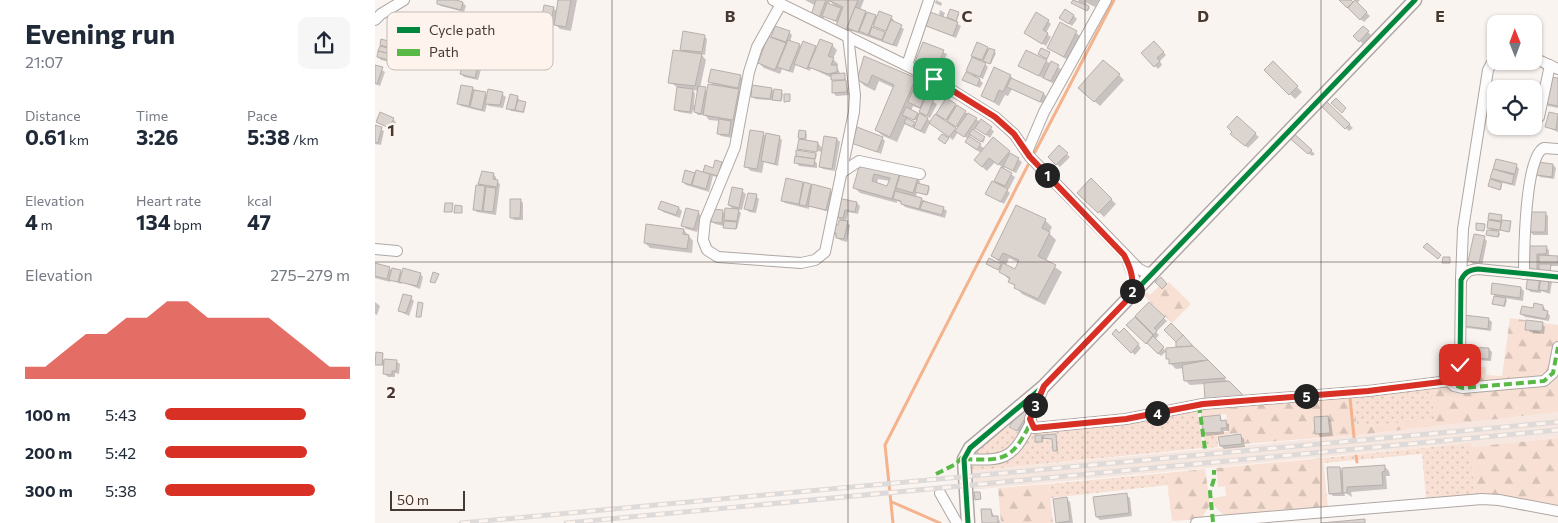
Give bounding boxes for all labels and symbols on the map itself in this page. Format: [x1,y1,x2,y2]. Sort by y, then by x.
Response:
text: B [725,6,736,25]
text: C [962,6,973,25]
text: D [1197,6,1209,25]
text: E [1435,6,1445,25]
legend [387,12,553,70]
north arrow [1487,15,1543,70]
text: Cycle path [429,21,495,38]
text: Path [429,43,459,60]
pin [913,58,955,100]
text: 1 [387,120,395,139]
pin: 1 [1035,162,1059,188]
pin: 2 [1119,278,1145,304]
pin [1439,344,1481,386]
text: 2 [386,382,396,401]
pin: 5 [1293,384,1319,408]
pin: 3 [1023,392,1047,418]
pin: 4 [1145,400,1169,426]
scale bar [390,488,465,511]

